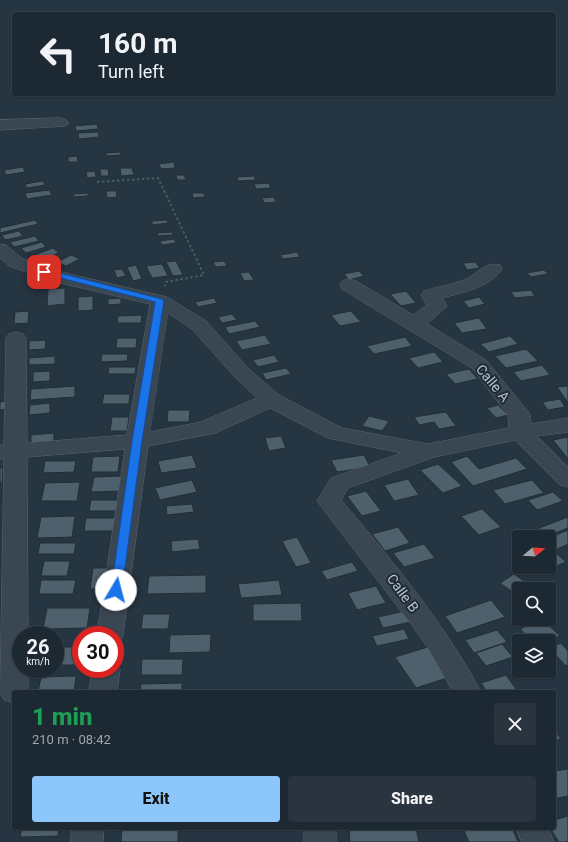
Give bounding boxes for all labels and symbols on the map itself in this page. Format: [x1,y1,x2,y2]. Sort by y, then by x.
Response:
pin [27,255,61,289]
street label: Calle A [473,361,513,405]
north arrow [512,530,556,574]
position arrow [95,569,137,611]
street label: Calle B [384,571,422,615]
speed limit sign: 30 [72,626,124,678]

